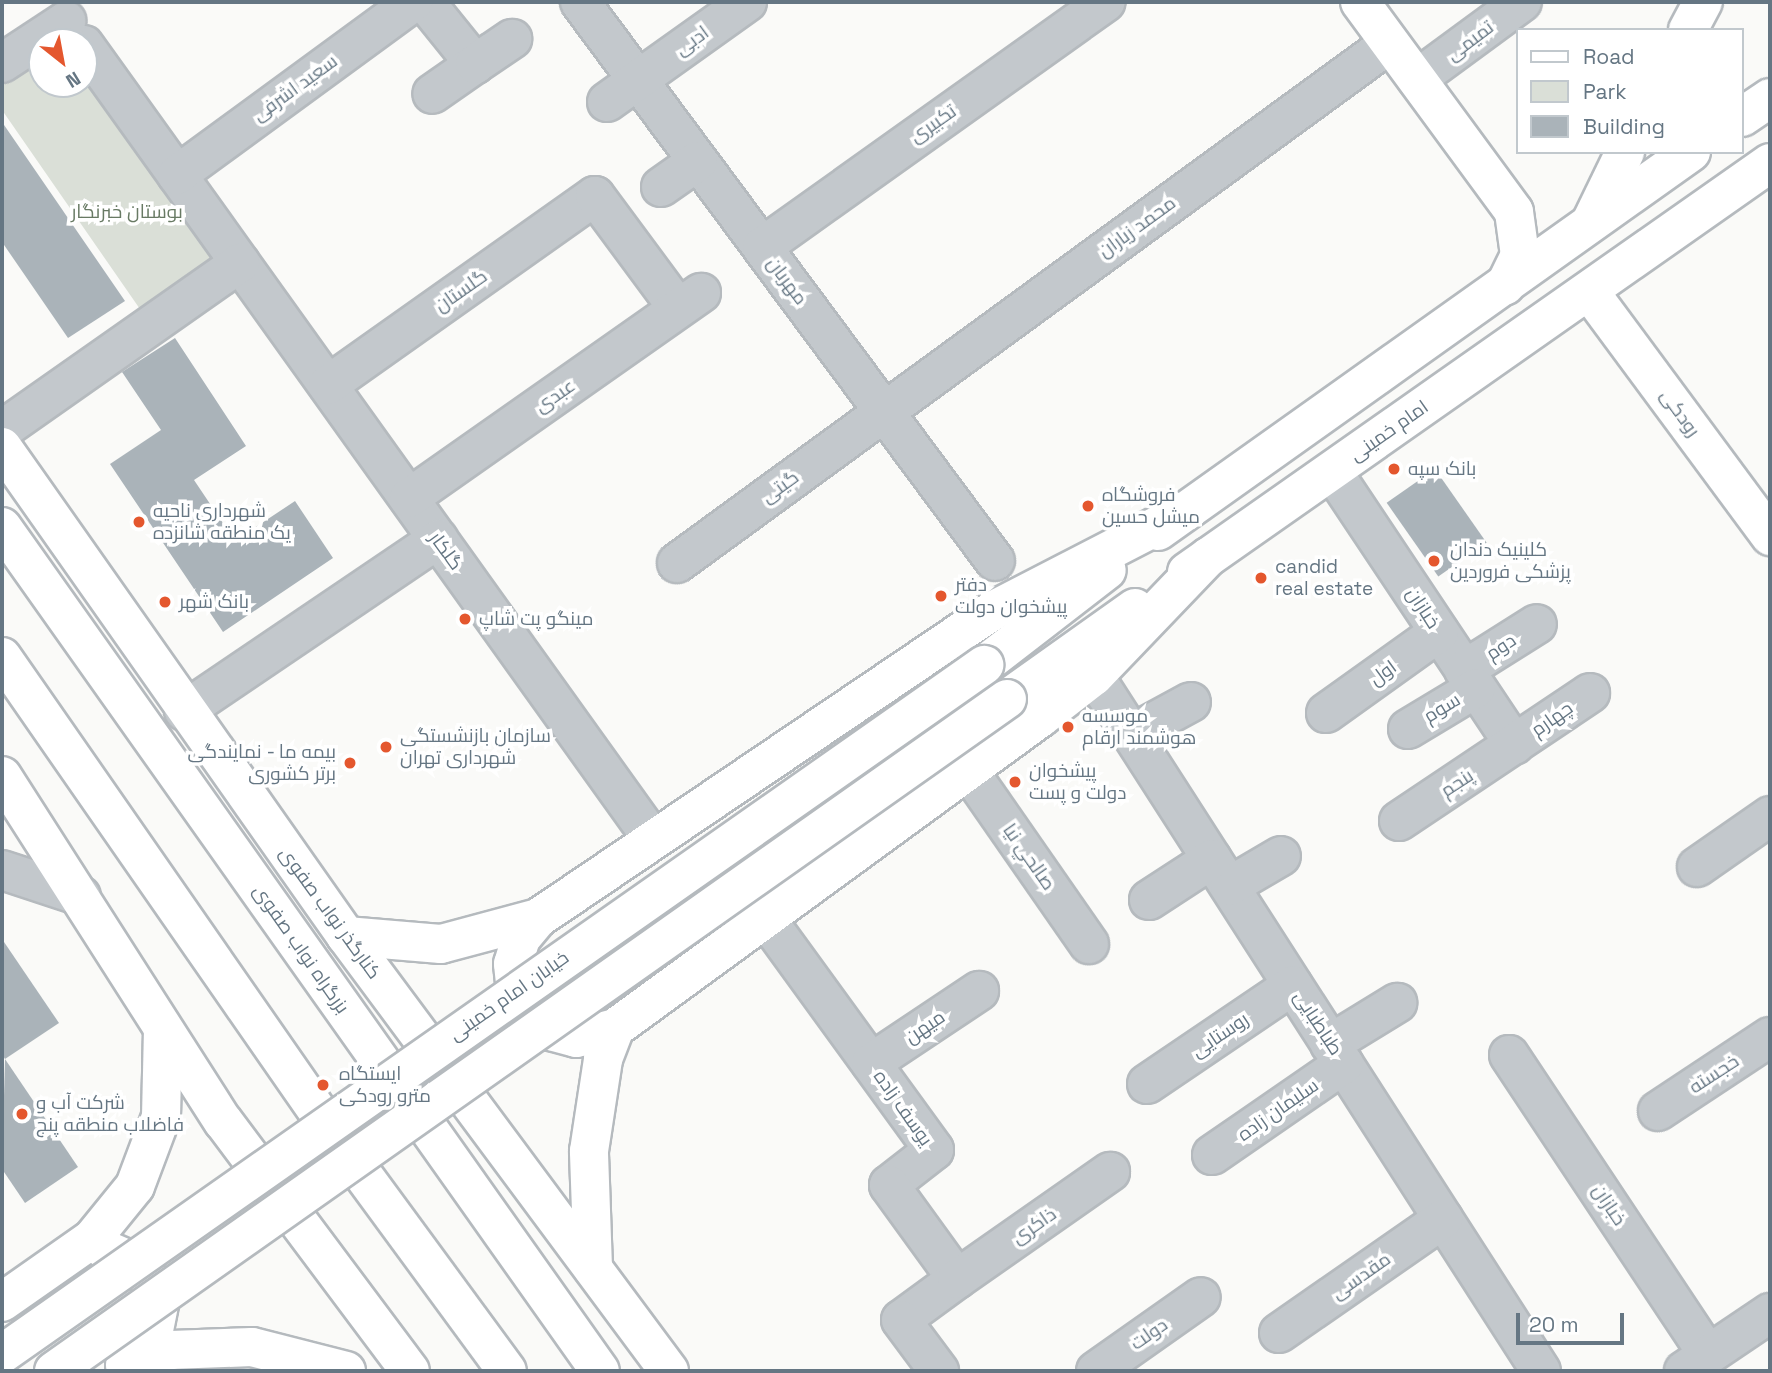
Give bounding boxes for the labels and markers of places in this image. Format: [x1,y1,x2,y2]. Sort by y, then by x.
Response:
place label: بانک سپه [1408,458,1476,480]
marker: بانک سپه [1386,461,1402,477]
place label: فروشگاه میشل حسین [1102,484,1200,528]
marker: فروشگاه میشل حسین [1080,498,1096,514]
place label: شهرداری ناحیه یک منطقه شانزده [153,500,291,544]
marker: شهرداری ناحیه یک منطقه شانزده [131,514,147,530]
place label: کلینیک دندان پزشکی فروردین [1450,539,1571,583]
marker: کلینیک دندان پزشکی فروردین [1424,551,1444,571]
place label: candid real estate [1275,556,1373,600]
marker: candid real estate [1253,570,1269,586]
place label: دفتر پیشخوان دولت [955,574,1067,618]
marker: دفتر پیشخوان دولت [933,588,949,604]
place label: بانک شهر [179,591,249,613]
marker: بانک شهر [157,594,173,610]
place label: مینگو پت شاپ [479,608,593,630]
marker: مینگو پت شاپ [457,611,473,627]
place label: موسسه هوشمند ارقام [1082,705,1196,749]
marker: موسسه هوشمند ارقام [1060,719,1076,735]
place label: سازمان بازنشستگی شهرداری تهران [400,725,551,769]
marker: سازمان بازنشستگی شهرداری تهران [378,739,394,755]
place label: بیمه ما - نمایندگی برتر کشوری [186,741,336,785]
marker: بیمه ما - نمایندگی برتر کشوری [342,755,358,771]
place label: پیشخوان دولت و پست [1029,760,1126,804]
marker: پیشخوان دولت و پست [1007,774,1023,790]
place label: ایستگاه مترو رودکی [339,1063,431,1107]
marker: ایستگاه مترو رودکی [313,1075,333,1095]
place label: شرکت آب و فاضلاب منطقه پنج [36,1092,184,1136]
marker: شرکت آب و فاضلاب منطقه پنج [14,1106,30,1122]

